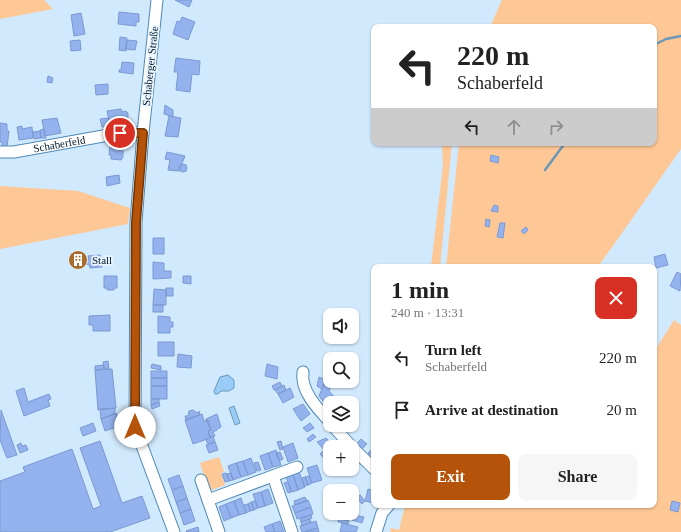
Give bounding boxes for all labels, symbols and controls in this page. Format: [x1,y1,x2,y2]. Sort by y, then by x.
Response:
street label: Schaberger Straße [140,25,160,106]
icon: left [391,40,443,92]
text: 220 m [457,40,529,71]
text: Schaberfeld [457,73,543,93]
pin [103,116,137,150]
icon: left [461,116,483,138]
icon: ahead [503,116,525,138]
icon: right [545,116,567,138]
icon: arrive [109,122,131,144]
street label: Schaberfeld [32,133,87,154]
building icon: Stall [67,249,89,271]
place label: Stall [92,254,112,266]
text: 1 min [391,277,449,303]
button: close [595,277,637,319]
text: 240 m · 13:31 [391,305,464,320]
map controls [323,308,359,520]
button: sound [323,308,359,344]
text: Turn left [425,342,482,358]
icon: left [391,347,413,369]
text: 220 m [599,350,637,366]
button: search [323,352,359,388]
text: Schaberfeld [425,359,487,374]
button: layers [323,396,359,432]
icon: arrive [391,399,413,421]
text: Arrive at destination [425,402,558,418]
text: 20 m [607,402,637,418]
position arrow [114,406,156,448]
button: + [323,440,359,476]
button: Exit [391,454,510,500]
button: Share [518,454,637,500]
button: − [323,484,359,520]

